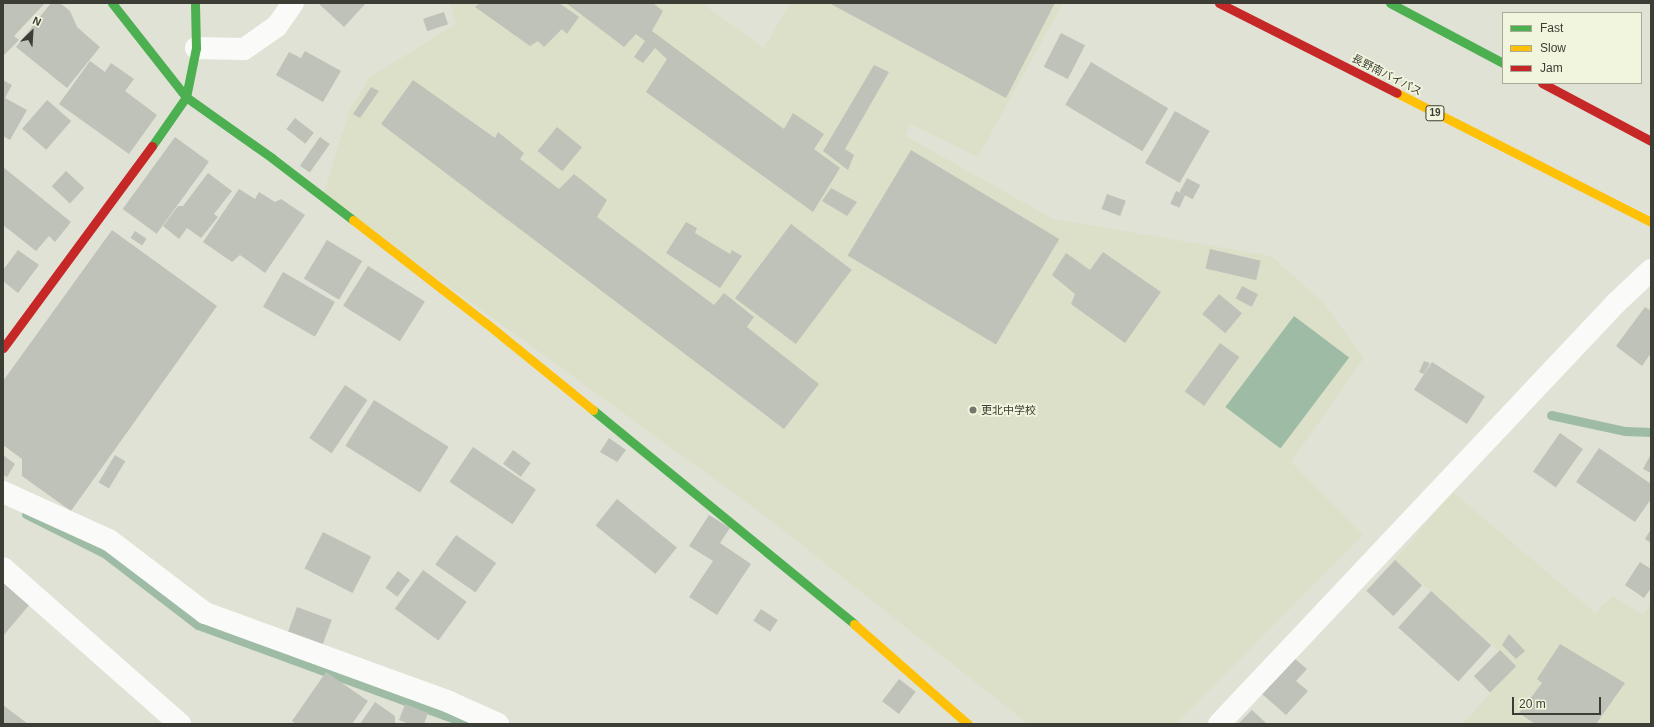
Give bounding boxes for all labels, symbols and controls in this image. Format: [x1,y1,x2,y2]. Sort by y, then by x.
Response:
north arrow [12,12,52,52]
legend [1502,12,1642,84]
text: N [31,14,43,28]
text: Fast [1540,21,1563,35]
text: Slow [1540,41,1566,55]
street label: 長野南バイパス [1350,52,1424,98]
text: Jam [1540,61,1563,75]
road number: 19 [1425,105,1445,121]
place label: 更北中学校 [981,403,1036,417]
marker: 更北中学校 [968,405,978,415]
scale bar [1514,689,1603,715]
text: 20 m [1519,697,1546,711]

